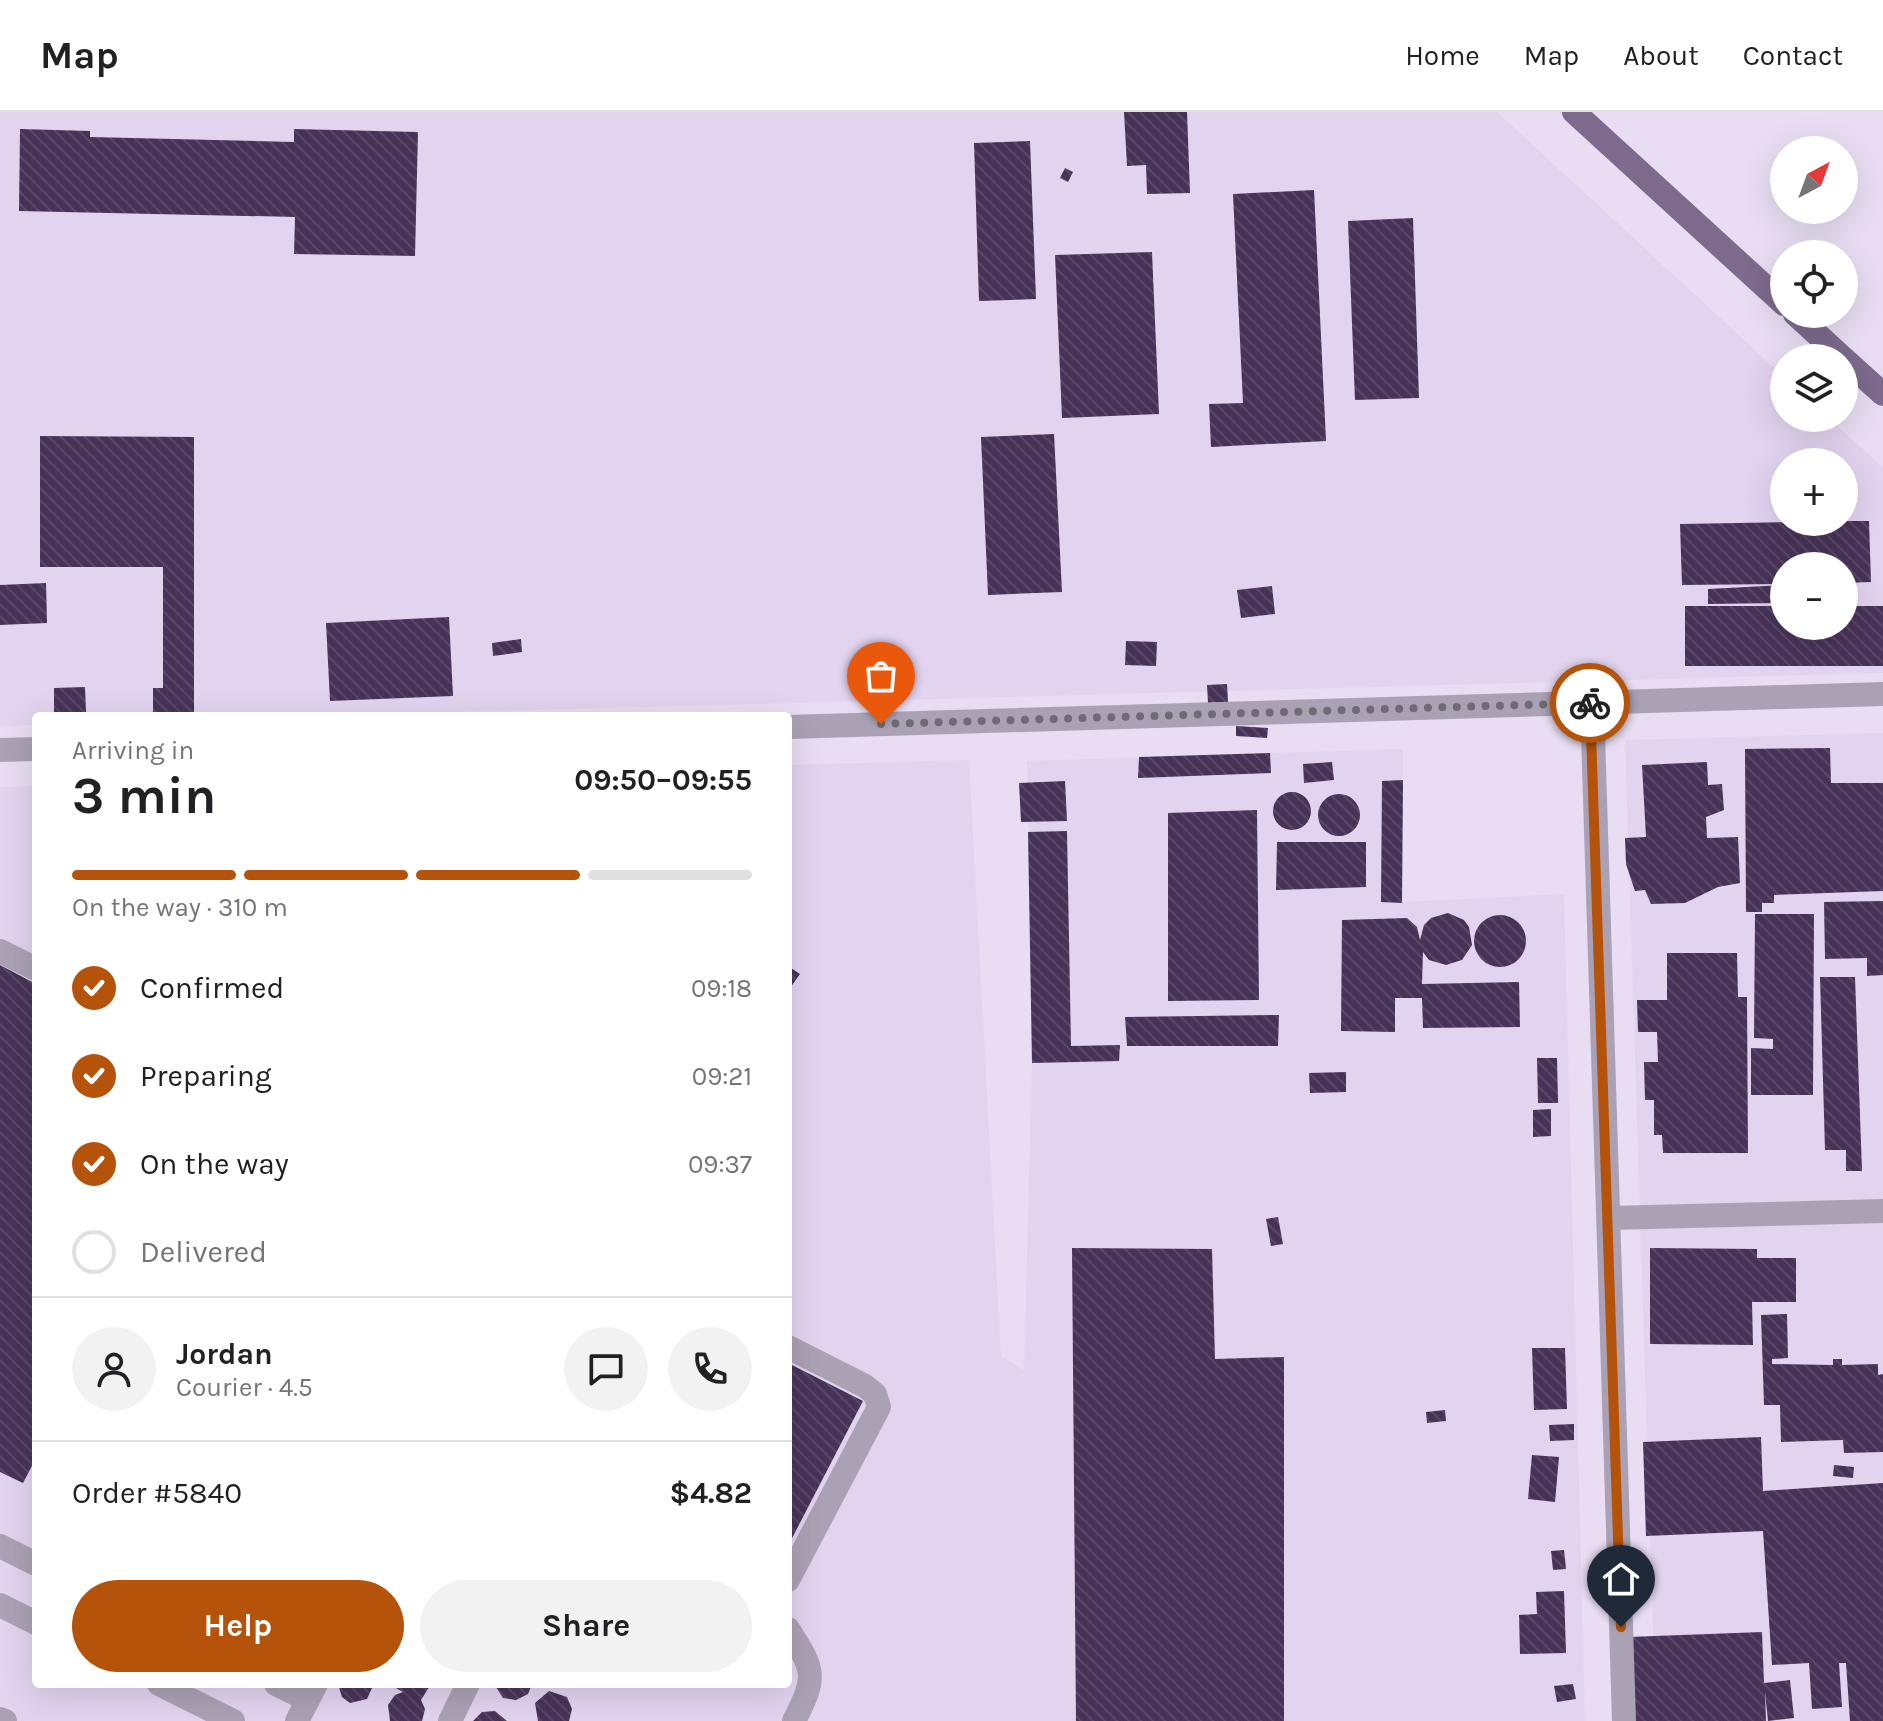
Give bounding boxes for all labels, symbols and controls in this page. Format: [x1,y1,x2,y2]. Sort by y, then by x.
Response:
text: Map [40,33,119,78]
text: Home [1405,39,1480,72]
text: Map [1524,39,1579,72]
text: About [1623,39,1699,72]
text: Contact [1743,39,1843,72]
north arrow [1770,136,1858,224]
map controls [1770,136,1858,640]
button: locate [1770,240,1858,328]
button: layers [1770,344,1858,432]
button: + [1770,448,1858,536]
button: − [1770,552,1858,640]
pin [847,642,915,724]
icon: bag [859,654,903,698]
courier [1550,663,1630,743]
icon: bike [1568,681,1612,725]
text: Arriving in [72,735,194,766]
text: 09:50–09:55 [574,762,752,798]
text: 3 min [72,765,216,826]
text: On the way · 310 m [72,892,288,923]
icon: check [72,966,116,1010]
text: Confirmed [140,970,284,1006]
text: 09:18 [691,973,752,1004]
icon: check [72,1054,116,1098]
text: Preparing [140,1058,272,1094]
text: 09:21 [692,1061,752,1092]
icon: check [72,1142,116,1186]
text: On the way [140,1146,289,1182]
text: 09:37 [688,1149,752,1180]
text: Delivered [140,1234,267,1270]
button: person [72,1327,156,1411]
button: chat [564,1327,648,1411]
button: phone [668,1327,752,1411]
text: Jordan [176,1336,273,1372]
text: Courier · 4.5 [176,1372,313,1403]
text: Order #5840 [72,1475,242,1511]
text: $4.82 [669,1475,752,1511]
pin [1587,1545,1655,1627]
icon: home [1599,1557,1643,1601]
button: Help [72,1580,404,1672]
button: Share [420,1580,752,1672]

